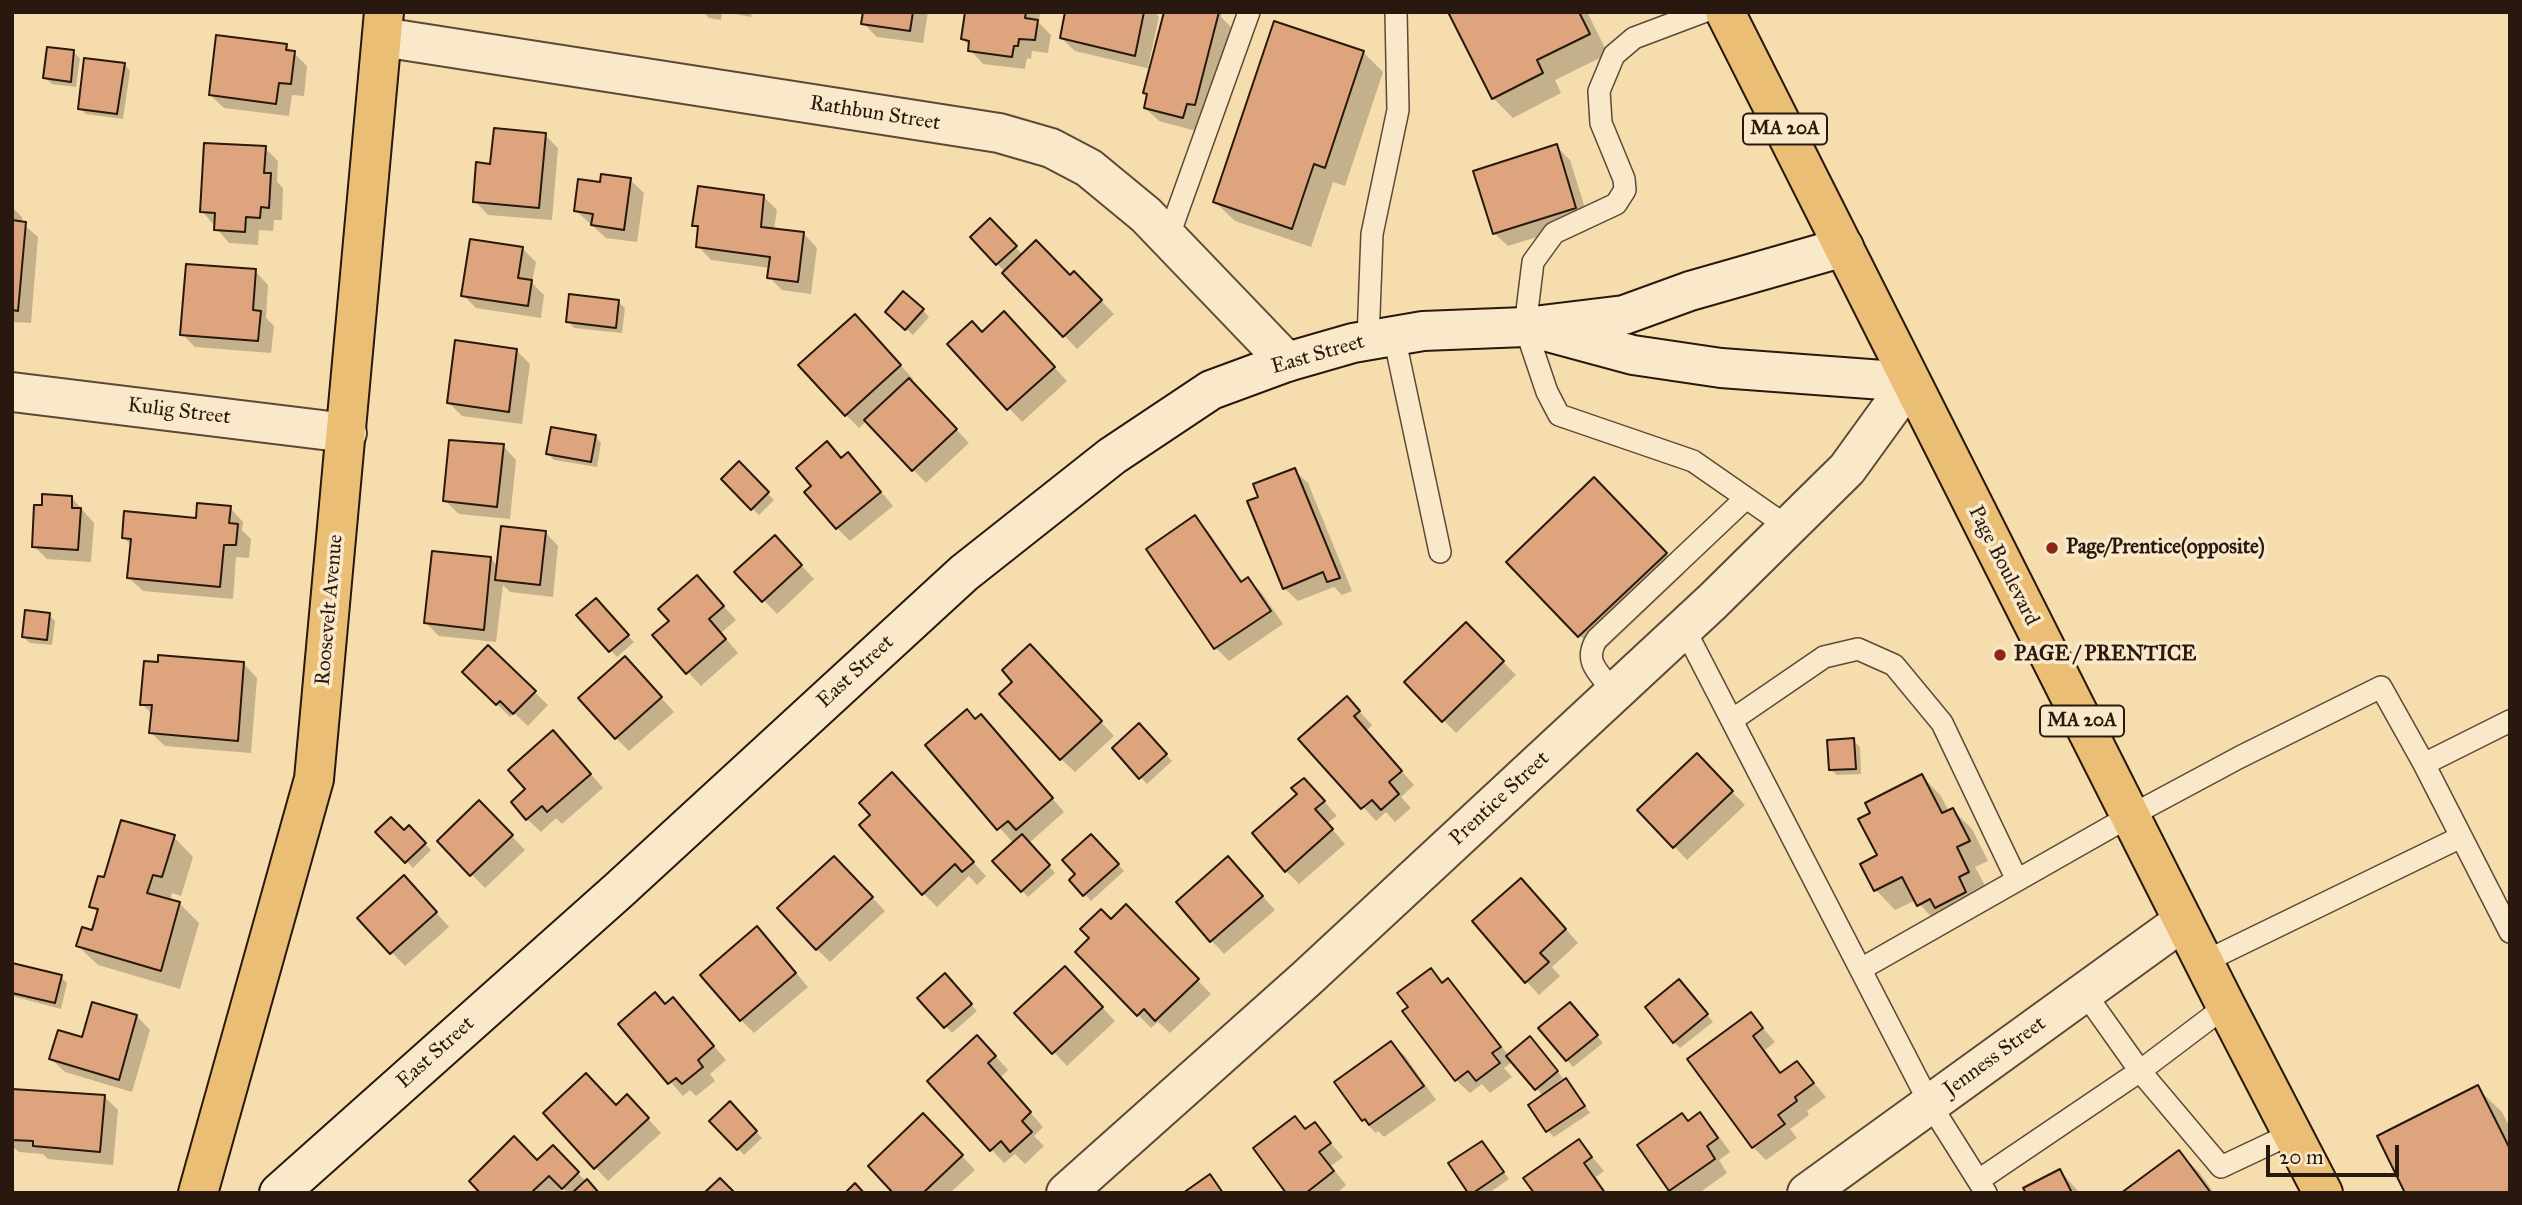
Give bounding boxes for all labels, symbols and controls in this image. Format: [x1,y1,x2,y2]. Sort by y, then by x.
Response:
street label: Rathbun Street [808,91,942,137]
road number: MA 20A [1743,113,1827,144]
street label: East Street [1269,330,1367,380]
street label: Kulig Street [126,393,232,431]
street label: Page Boulevard [1962,502,2044,630]
street label: Roosevelt Avenue [311,533,349,687]
place label: Page/Prentice(opposite) [2066,535,2265,561]
marker: Page/Prentice(opposite) [2044,540,2060,556]
street label: East Street [812,630,900,714]
place label: PAGE / PRENTICE [2014,642,2196,668]
marker: PAGE / PRENTICE [1992,647,2008,663]
road number: MA 20A [2040,706,2124,736]
street label: Prentice Street [1445,746,1555,852]
street label: Jenness Street [1939,1011,2051,1103]
street label: East Street [392,1012,480,1094]
scale bar [2270,1132,2403,1176]
text: 20 m [2279,1144,2324,1170]

